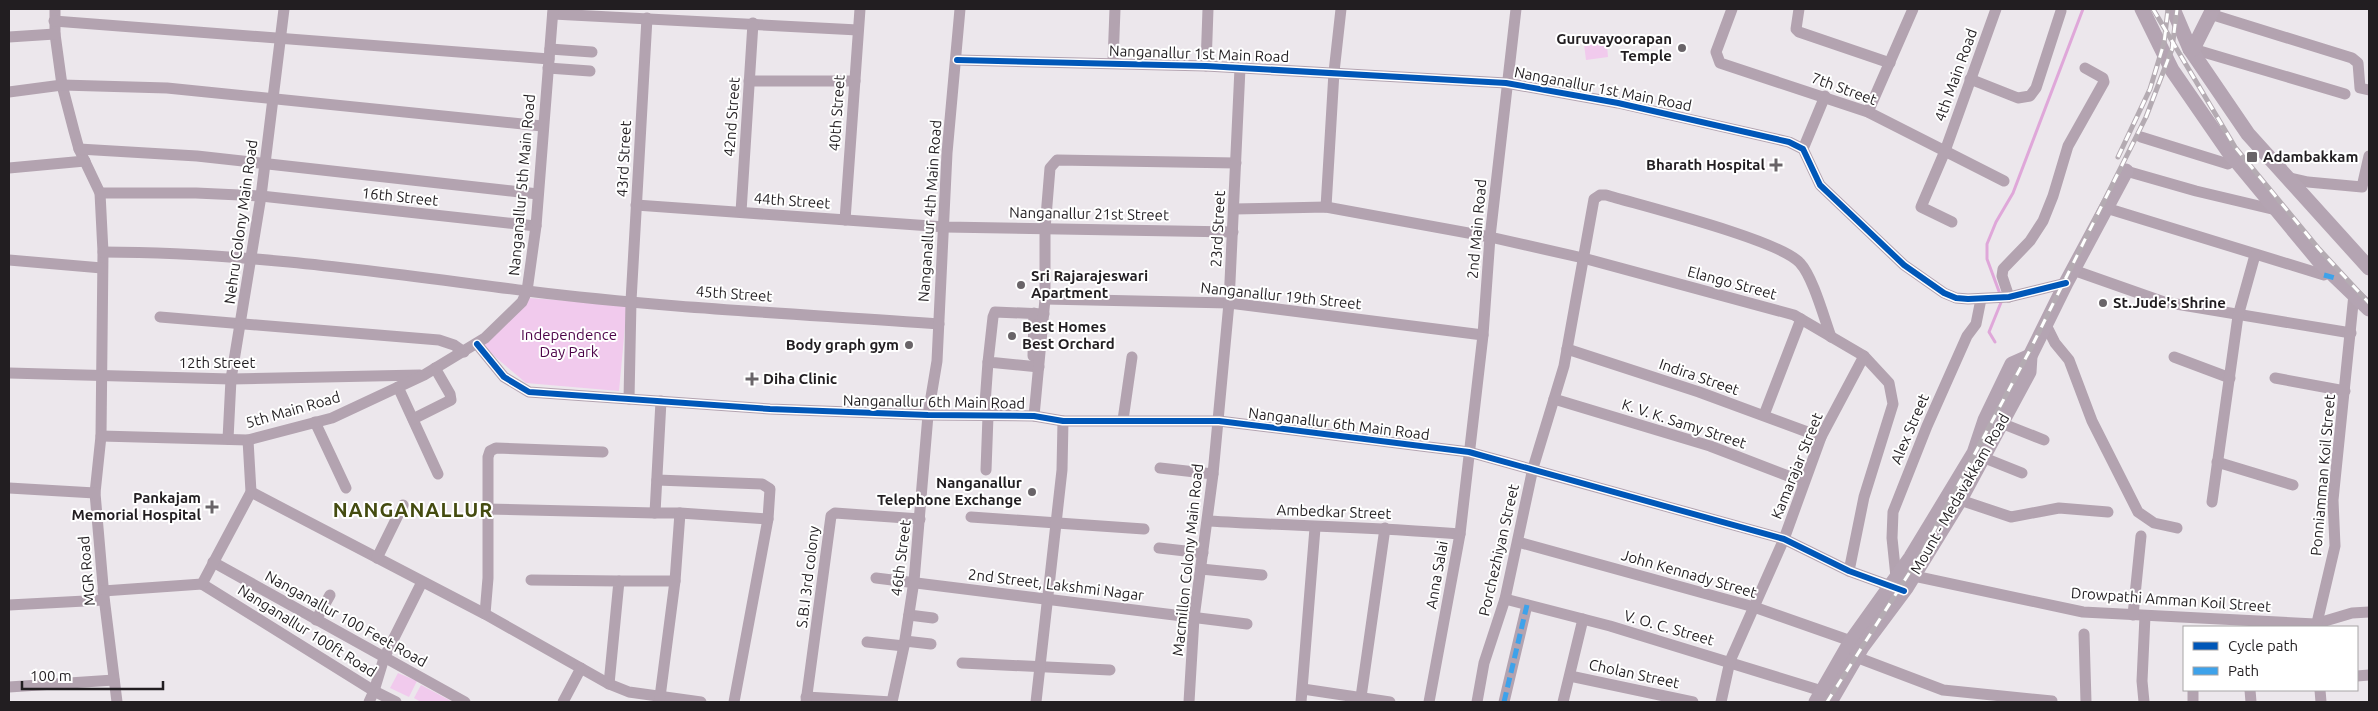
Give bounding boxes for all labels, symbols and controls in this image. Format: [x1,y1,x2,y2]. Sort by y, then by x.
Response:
street label: 4th Main Road [1931,26,1980,123]
place label: Guruvayoorapan Temple [1556,30,1672,64]
street label: Nanganallur 1st Main Road [1109,42,1289,65]
marker: Guruvayoorapan Temple [1676,42,1688,54]
street label: Nanganallur 1st Main Road [1513,63,1693,114]
street label: 7th Street [1809,69,1879,108]
street label: 40th Street [825,74,848,152]
street label: 42nd Street [720,77,743,157]
street label: Nanganallur 5th Main Road [505,93,538,277]
street label: Nanganallur 4th Main Road [915,119,944,303]
street label: 43rd Street [613,120,634,198]
street label: Nehru Colony Main Road [221,139,260,305]
place label: Adambakkam [2263,148,2358,165]
marker: Adambakkam [2245,150,2259,164]
place label: Bharath Hospital [1646,156,1765,173]
marker: Bharath Hospital [1769,158,1783,172]
street label: 2nd Main Road [1464,178,1489,280]
street label: 16th Street [361,184,439,209]
street label: 44th Street [753,189,831,212]
street label: 23rd Street [1207,190,1228,268]
street label: Nanganallur 21st Street [1009,204,1169,223]
street label: Elango Street [1686,262,1779,303]
place label: Sri Rajarajeswari Apartment [1031,267,1148,301]
marker: Sri Rajarajeswari Apartment [1015,279,1027,291]
street label: Nanganallur 19th Street [1200,279,1363,312]
street label: 45th Street [695,282,773,305]
place label: St.Jude's Shrine [2113,294,2226,311]
marker: St.Jude's Shrine [2097,297,2109,309]
place label: Best Homes Best Orchard [1022,318,1115,352]
park label: Independence Day Park [521,326,617,360]
marker: Best Homes Best Orchard [1006,330,1018,342]
place label: Body graph gym [786,336,899,353]
marker: Body graph gym [903,339,915,351]
street label: 12th Street [179,354,255,371]
street label: Indira Street [1657,355,1742,398]
place label: Diha Clinic [763,370,837,387]
marker: Diha Clinic [745,372,759,386]
street label: 5th Main Road [244,388,342,431]
street label: Nanganallur 6th Main Road [843,391,1025,412]
street label: Alex Street [1887,391,1932,467]
street label: Ponniamman Koil Street [2307,393,2338,557]
street label: K. V. K. Samy Street [1620,395,1749,452]
street label: Nanganallur 6th Main Road [1247,404,1431,443]
street label: Kamarajar Street [1767,410,1826,521]
street label: Mount - Medavakkam Road [1907,410,2013,577]
street label: Macmillon Colony Main Road [1169,463,1206,657]
place label: Nanganallur Telephone Exchange [877,474,1023,508]
street label: Porchezhiyan Street [1475,482,1522,618]
marker: Nanganallur Telephone Exchange [1026,486,1038,498]
place label: Pankajam Memorial Hospital [71,489,201,523]
district label: NANGANALLUR [333,498,493,521]
marker: Pankajam Memorial Hospital [205,500,219,514]
street label: Ambedkar Street [1276,501,1392,522]
street label: 46th Street [887,519,914,597]
street label: S.B.I 3rd colony [793,525,822,629]
street label: MGR Road [75,535,98,607]
street label: Anna Salai [1422,539,1451,610]
street label: John Kennady Street [1619,546,1759,601]
street label: 2nd Street, Lakshmi Nagar [967,565,1145,604]
street label: Nanganallur 100 Feet Road [262,567,430,670]
street label: Nanganallur 100ft Road [235,581,380,680]
street label: Drowpathi Amman Koil Street [2070,584,2272,615]
street label: V. O. C. Street [1622,607,1716,648]
legend [2183,626,2358,691]
text: Cycle path [2228,637,2298,654]
street label: Cholan Street [1587,656,1681,691]
scale bar [22,658,164,690]
text: Path [2228,662,2259,679]
text: 100 m [30,667,72,684]

